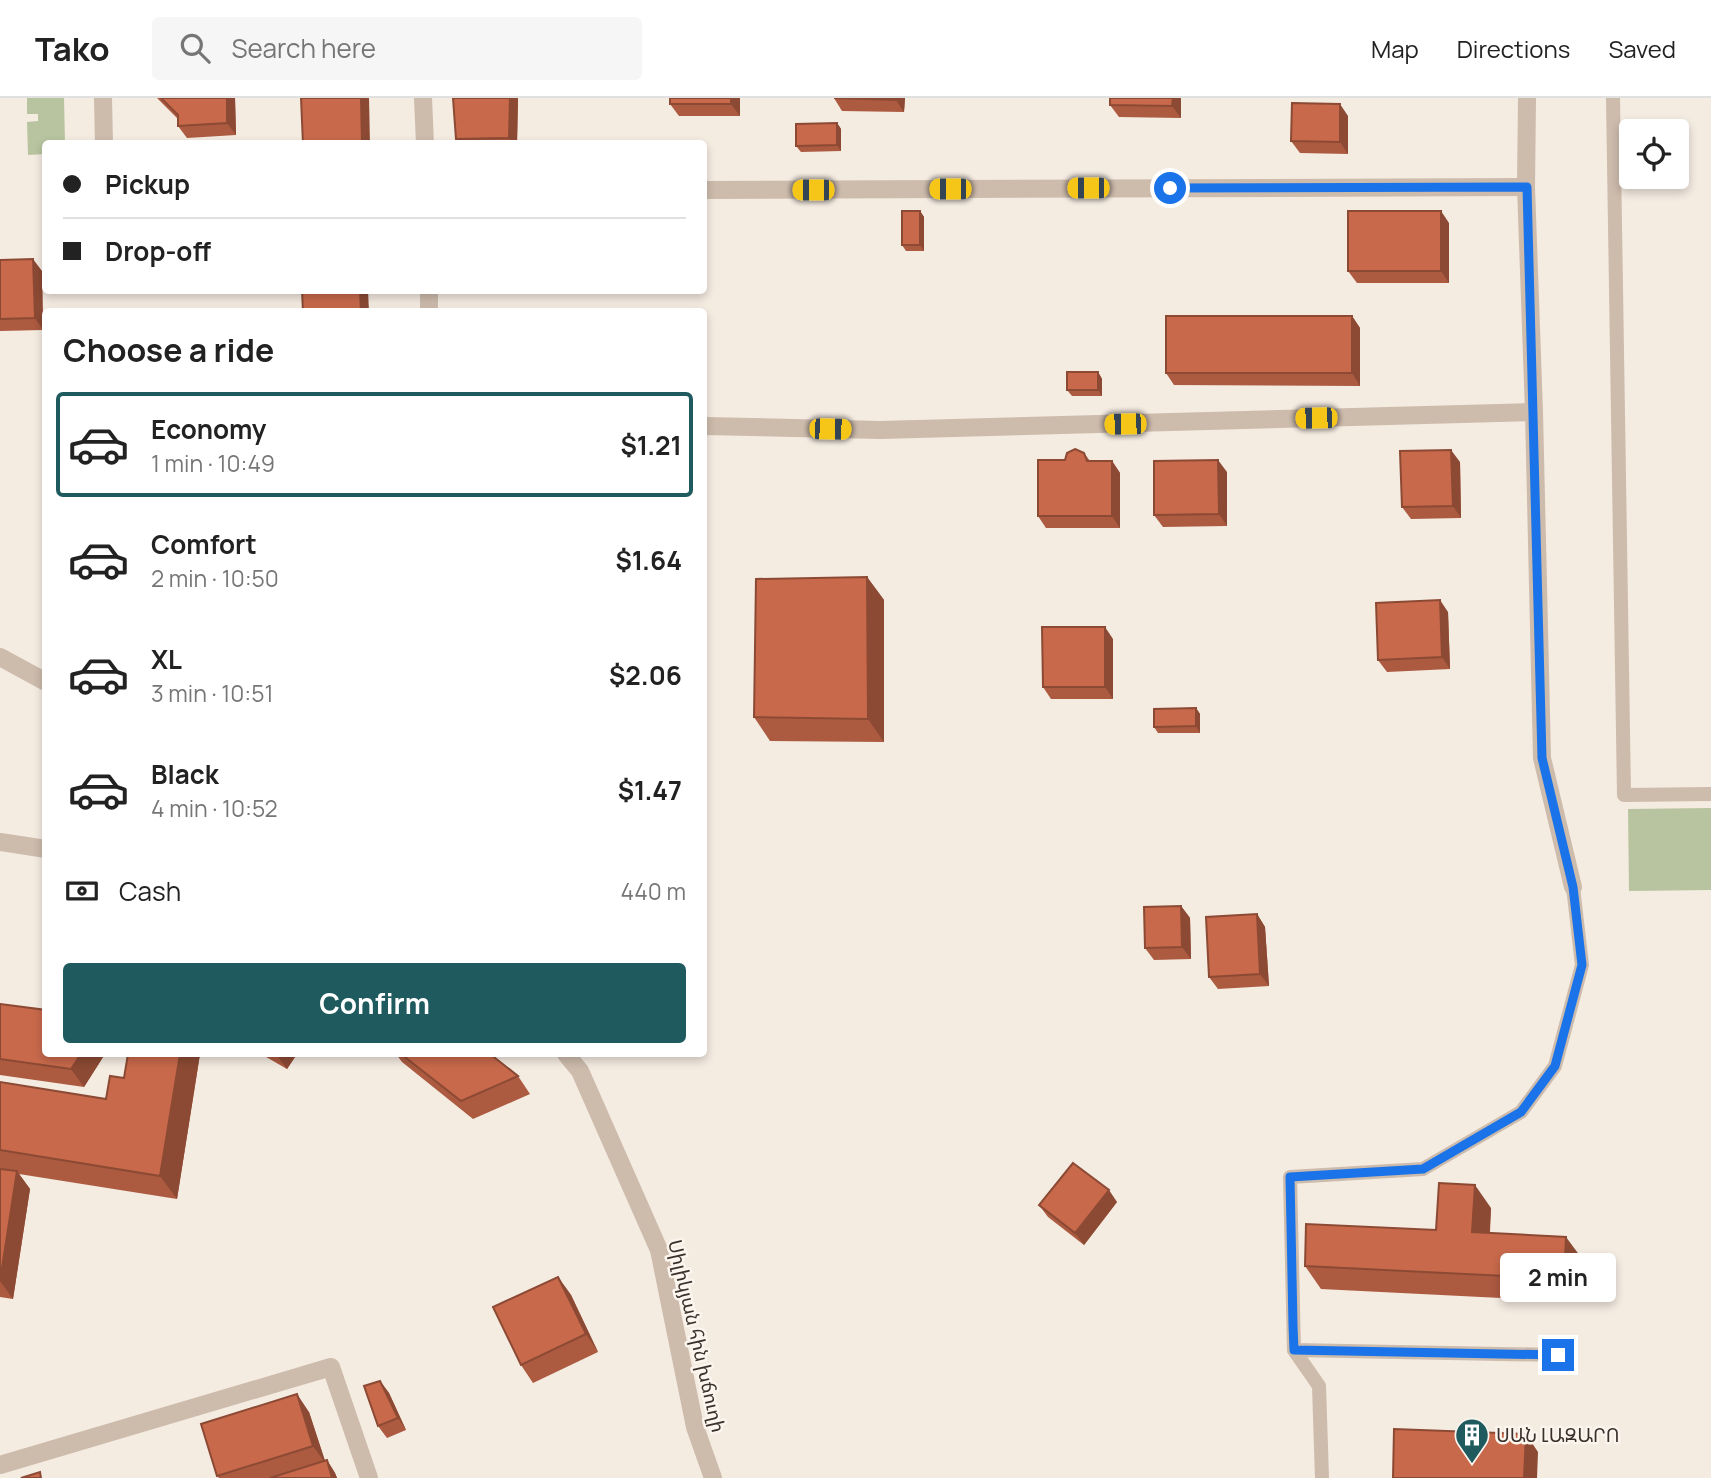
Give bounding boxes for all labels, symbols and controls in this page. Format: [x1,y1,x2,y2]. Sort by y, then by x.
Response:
search box [152,17,642,80]
text: Tako [35,26,110,71]
icon: search [176,29,214,67]
text: Search here [232,30,376,66]
text: Map [1371,32,1419,65]
text: Directions [1457,32,1570,65]
text: Saved [1608,32,1676,65]
map controls [1619,119,1689,189]
button: locate [1619,119,1689,189]
text: Pickup [105,166,190,202]
route start [1154,172,1186,204]
car [1068,178,1110,199]
car [930,179,972,200]
car [793,180,835,201]
text: Drop-off [105,233,211,269]
text: Choose a ride [63,328,274,372]
car [1295,407,1338,429]
text: Economy [151,411,266,447]
icon: car [67,413,130,476]
car [1104,413,1147,435]
car [809,418,852,440]
text: $1.21 [621,427,682,463]
text: 1 min · 10:49 [151,447,275,479]
text: Comfort [151,526,257,562]
icon: car [67,528,130,591]
text: $1.64 [615,542,682,578]
text: 2 min · 10:50 [151,562,279,594]
text: XL [151,641,182,677]
icon: car [67,643,130,706]
text: $2.06 [609,657,682,693]
text: 3 min · 10:51 [151,677,273,709]
text: Black [151,756,219,792]
icon: car [67,758,130,821]
text: $1.47 [618,772,682,808]
text: 4 min · 10:52 [151,792,278,824]
icon: cash [63,872,101,910]
text: Cash [119,873,181,909]
text: 440 m [621,875,686,907]
button: Confirm [63,963,686,1043]
street label: Սիլիկյան հին խճուղի [662,1237,732,1435]
callout: 2 min [1500,1254,1616,1302]
text: 2 min [1528,1261,1588,1293]
route end [1542,1339,1574,1371]
building icon: ՍԱՆ ԼԱԶԱՐՈ [1453,1416,1491,1465]
place label: ՍԱՆ ԼԱԶԱՐՈ [1496,1422,1620,1448]

